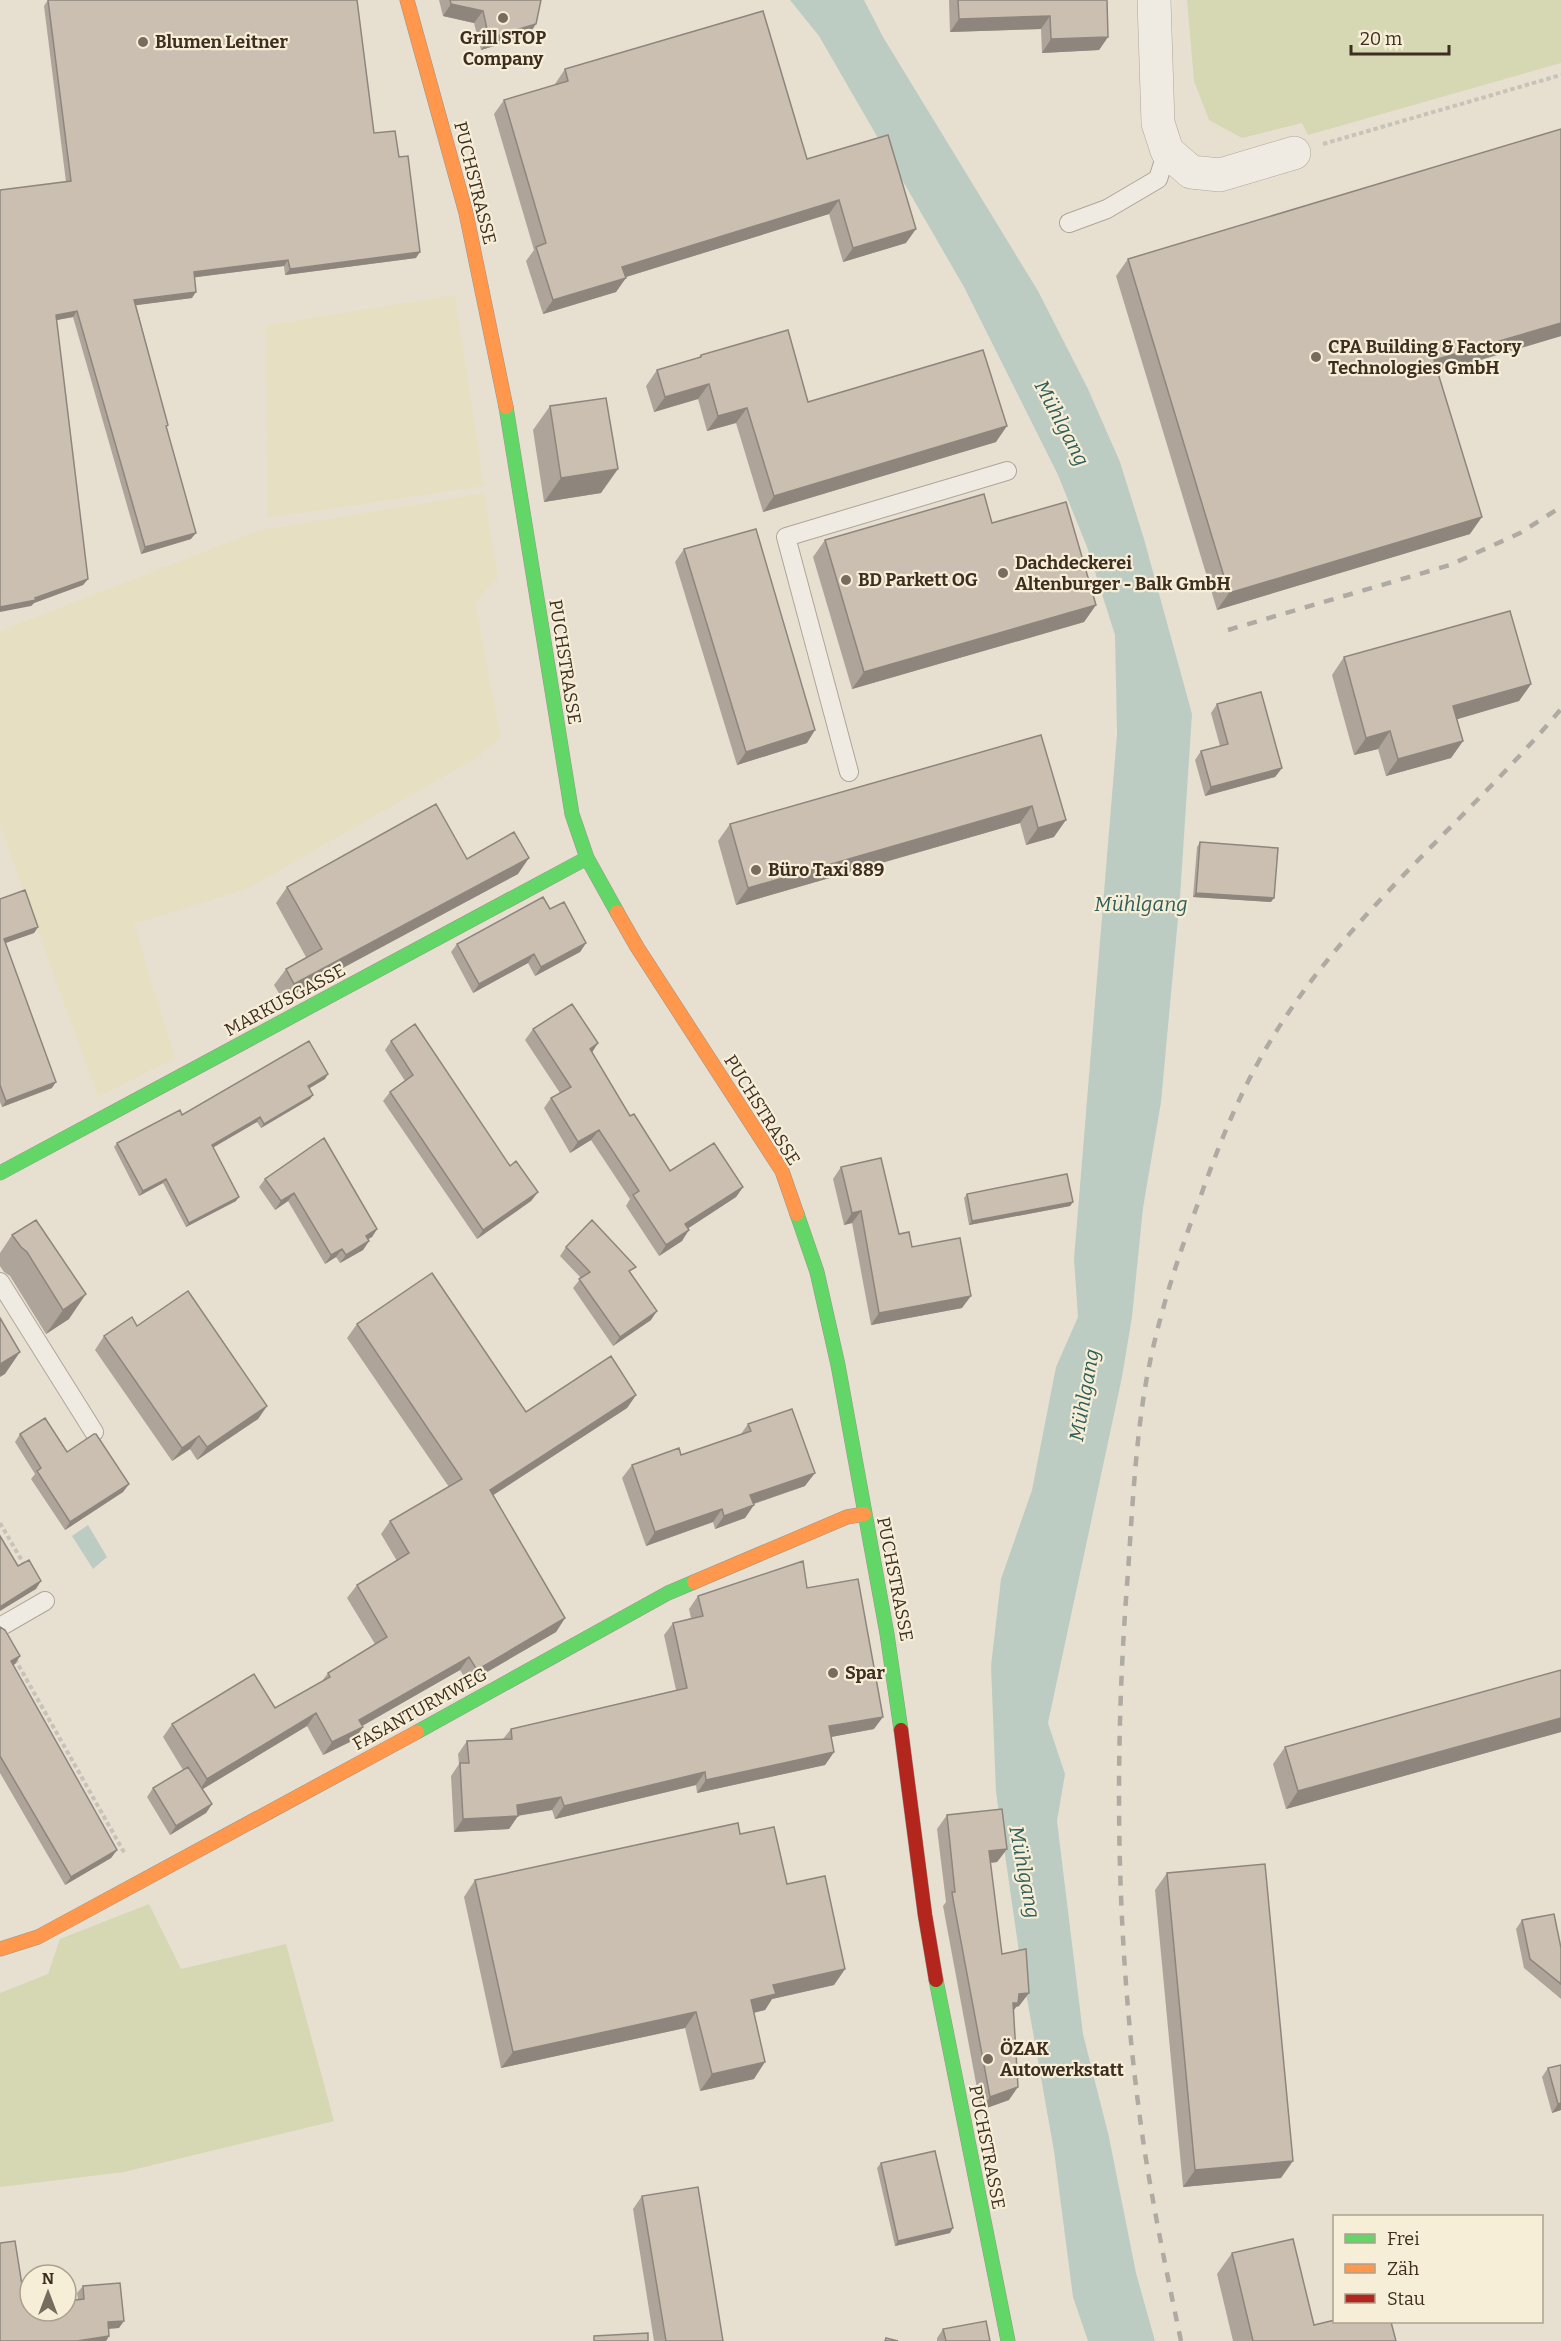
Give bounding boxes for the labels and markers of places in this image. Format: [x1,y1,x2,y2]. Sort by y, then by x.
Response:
marker: Grill STOP Company [496,11,510,25]
place label: Grill STOP Company [460,27,546,70]
place label: Blumen Leitner [155,31,288,53]
marker: Blumen Leitner [136,35,150,49]
place label: CPA Building & Factory Technologies GmbH [1328,336,1522,379]
marker: CPA Building & Factory Technologies GmbH [1309,350,1323,364]
place label: Dachdeckerei Altenburger - Balk GmbH [1015,552,1231,595]
marker: Dachdeckerei Altenburger - Balk GmbH [996,566,1010,580]
place label: BD Parkett OG [858,569,978,591]
marker: BD Parkett OG [839,573,853,587]
place label: Büro Taxi 889 [768,859,884,881]
marker: Büro Taxi 889 [749,863,763,877]
place label: Spar [845,1662,885,1684]
marker: Spar [826,1666,840,1680]
place label: ÖZAK Autowerkstatt [1000,2038,1124,2081]
marker: ÖZAK Autowerkstatt [981,2052,995,2066]

